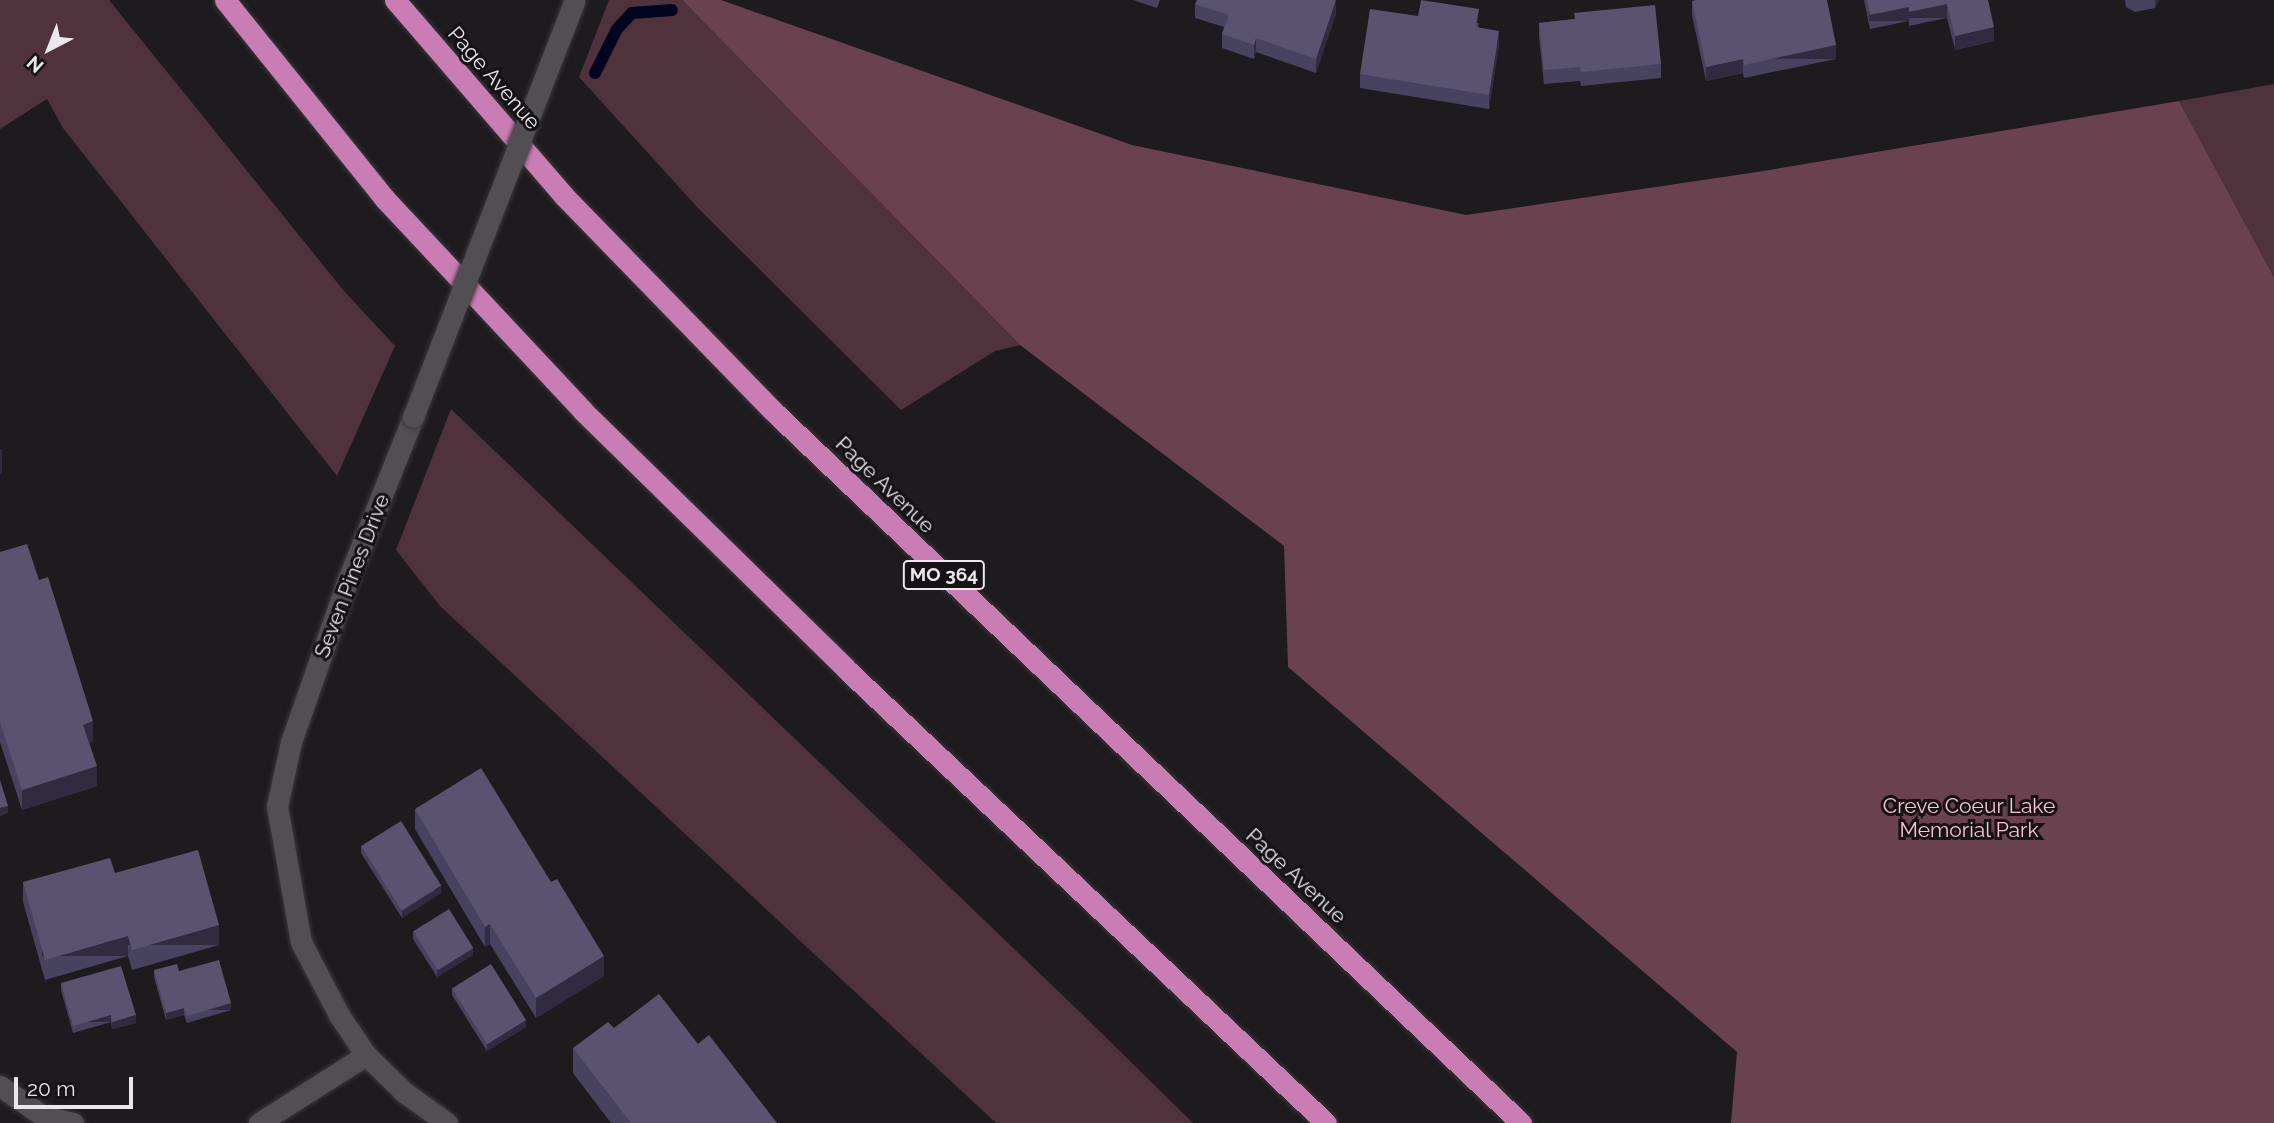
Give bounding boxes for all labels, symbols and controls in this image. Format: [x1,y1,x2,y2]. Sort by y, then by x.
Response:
north arrow [14,14,84,84]
street label: Page Avenue [442,21,546,135]
text: N [22,52,48,78]
street label: Page Avenue [830,431,940,539]
street label: Seven Pines Drive [309,491,395,661]
road number: MO 364 [902,560,986,590]
park label: Creve Coeur Lake Memorial Park [1883,793,2055,843]
street label: Page Avenue [1240,823,1352,929]
scale bar [18,1064,136,1108]
text: 20 m [27,1076,75,1101]

